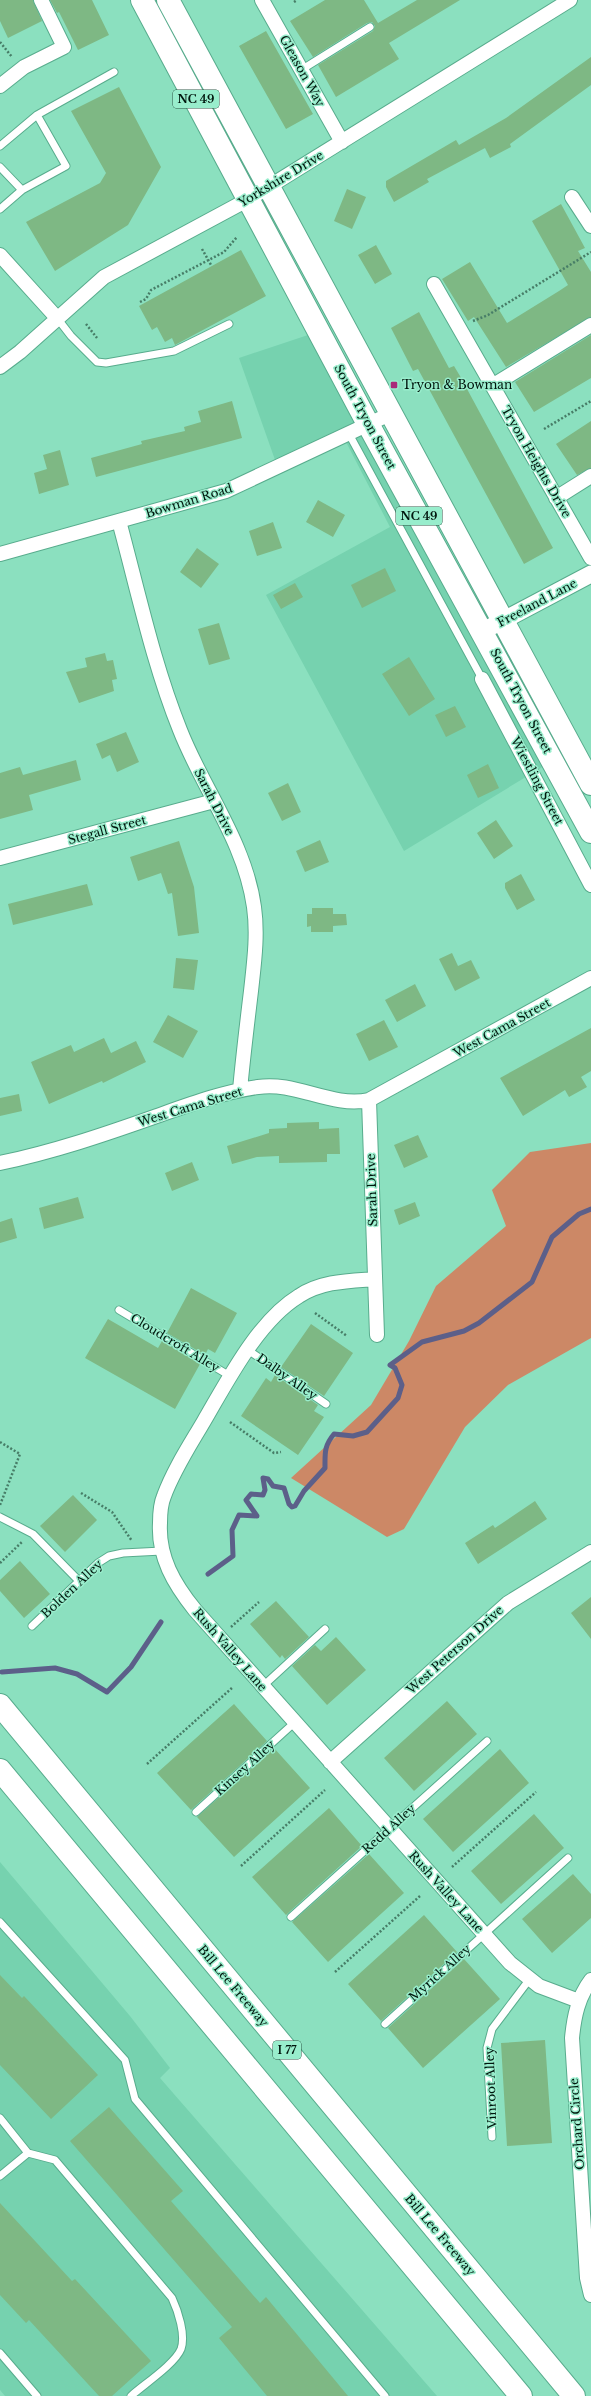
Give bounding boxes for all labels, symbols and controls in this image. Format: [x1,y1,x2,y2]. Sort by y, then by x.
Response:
street label: Gleason Way [277,32,328,109]
road number: NC 49 [173,90,219,108]
street label: Yorkshire Drive [235,147,326,210]
street label: South Tryon Street [331,362,400,472]
place label: Tryon & Bowman [402,377,512,392]
marker: Tryon & Bowman [389,380,399,390]
street label: Tryon Heights Drive [498,403,575,520]
street label: Bowman Road [144,480,234,521]
road number: NC 49 [396,507,442,525]
street label: Freeland Lane [494,575,579,630]
street label: South Tryon Street [487,646,556,756]
street label: Wiestling Street [507,733,567,828]
street label: Sarah Drive [191,766,238,838]
street label: Stegall Street [66,812,148,847]
street label: West Cama Street [450,994,553,1061]
street label: West Cama Street [135,1083,244,1130]
street label: Sarah Drive [363,1153,380,1227]
street label: Cloudcroft Alley [128,1310,223,1375]
street label: Dalby Alley [254,1350,321,1403]
street label: Bolden Alley [38,1556,106,1621]
street label: West Peterson Drive [403,1602,506,1698]
street label: Rush Valley Lane [190,1605,271,1694]
street label: Kinsey Alley [212,1737,278,1798]
street label: Redd Alley [359,1800,419,1857]
street label: Rush Valley Lane [406,1848,487,1936]
street label: Myrick Alley [406,1941,474,2004]
street label: Bill Lee Freeway [195,1942,272,2030]
road number: I 77 [273,2041,301,2059]
street label: Vinroot Alley [482,2047,499,2130]
street label: Orchard Circle [566,2078,587,2170]
street label: Bill Lee Freeway [402,2191,479,2279]

